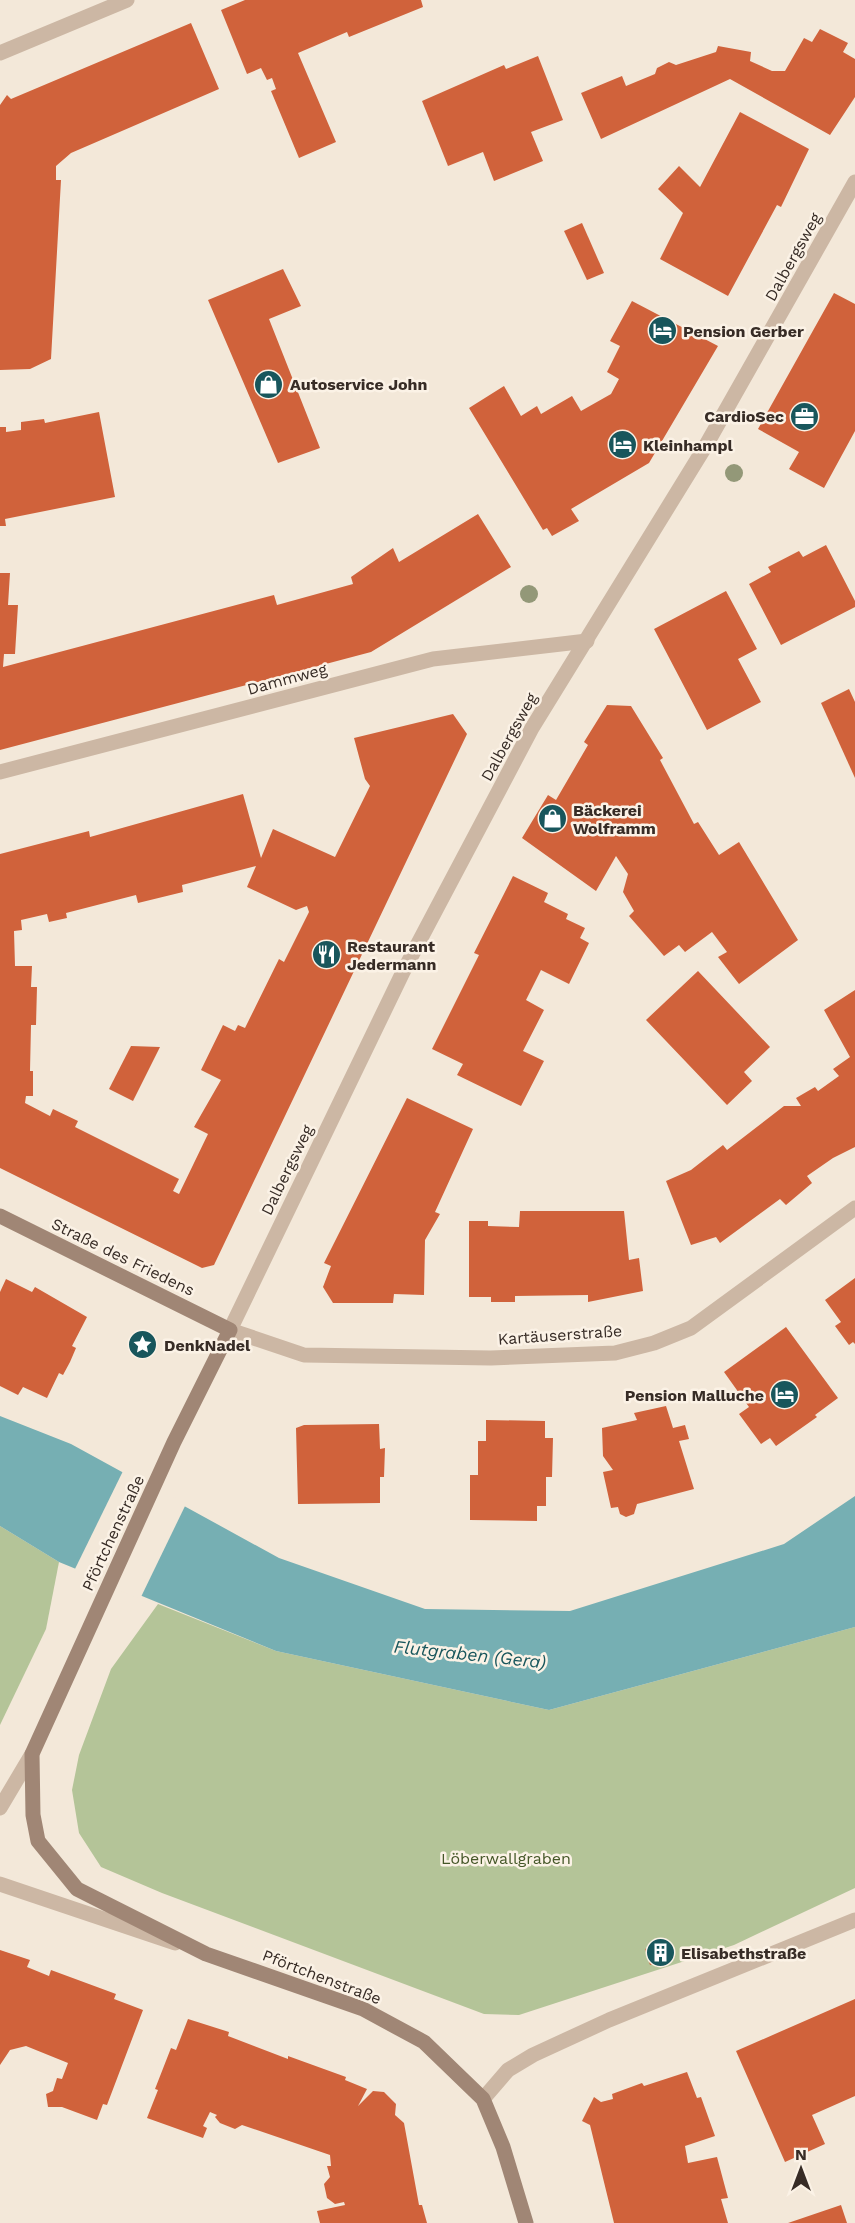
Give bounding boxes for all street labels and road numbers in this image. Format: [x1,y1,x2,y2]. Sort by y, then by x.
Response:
street label: Dalbergsweg [761,209,825,305]
street label: Dammweg [245,659,329,699]
street label: Dalbergsweg [477,689,541,785]
street label: Dalbergsweg [257,1121,317,1218]
street label: Straße des Friedens [48,1214,198,1300]
street label: Kartäuserstraße [497,1321,623,1349]
street label: Pförtchenstraße [78,1472,148,1594]
street label: Pförtchenstraße [260,1946,384,2008]

